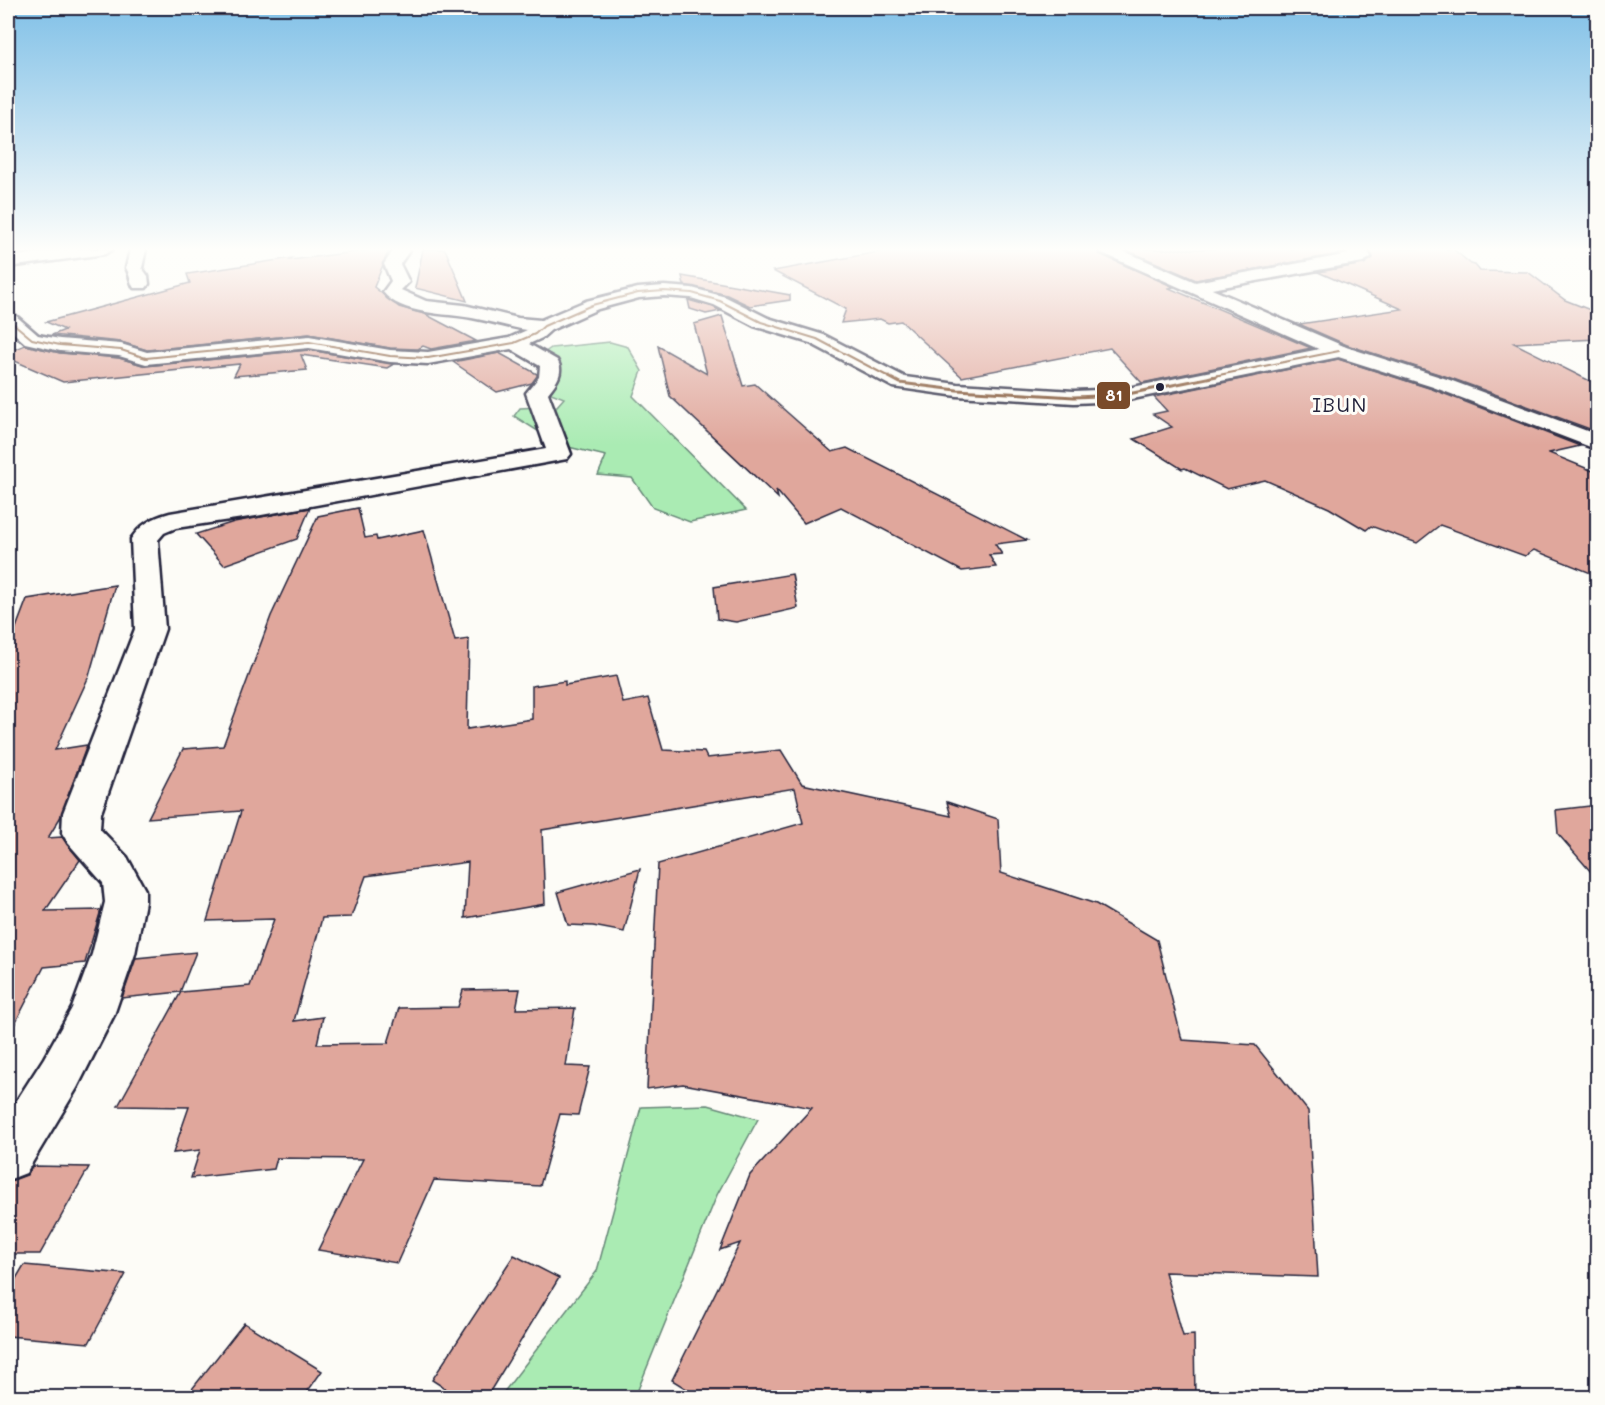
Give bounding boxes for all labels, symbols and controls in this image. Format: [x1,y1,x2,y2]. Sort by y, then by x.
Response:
line badge: 81 [1096,381,1131,410]
unlabelled marker [1154,381,1166,393]
text: 81 [1105,384,1123,405]
district label: IBUN [1312,391,1368,417]

